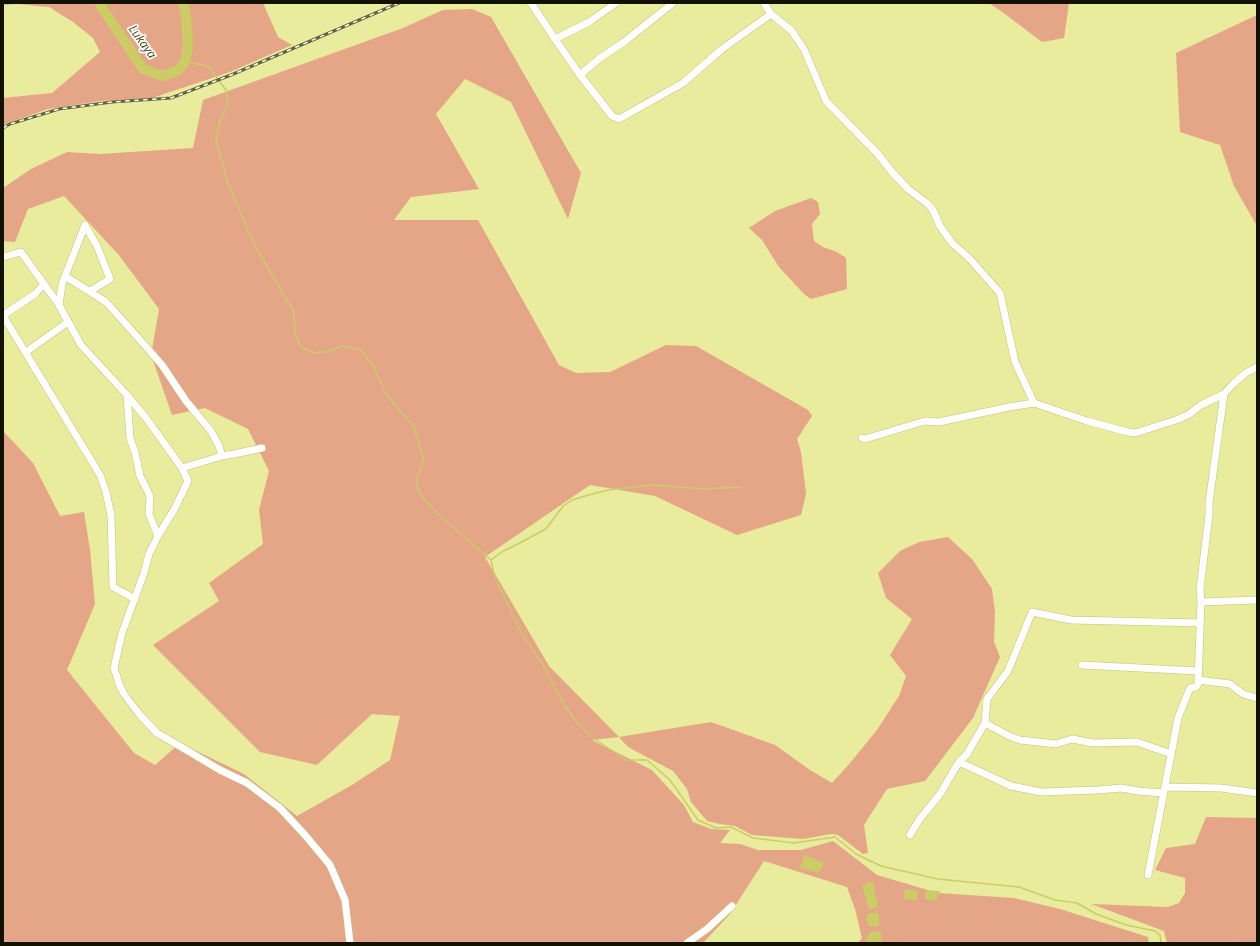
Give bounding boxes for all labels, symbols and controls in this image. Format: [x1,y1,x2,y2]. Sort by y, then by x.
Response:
water label: Lukaya [125,23,159,61]

